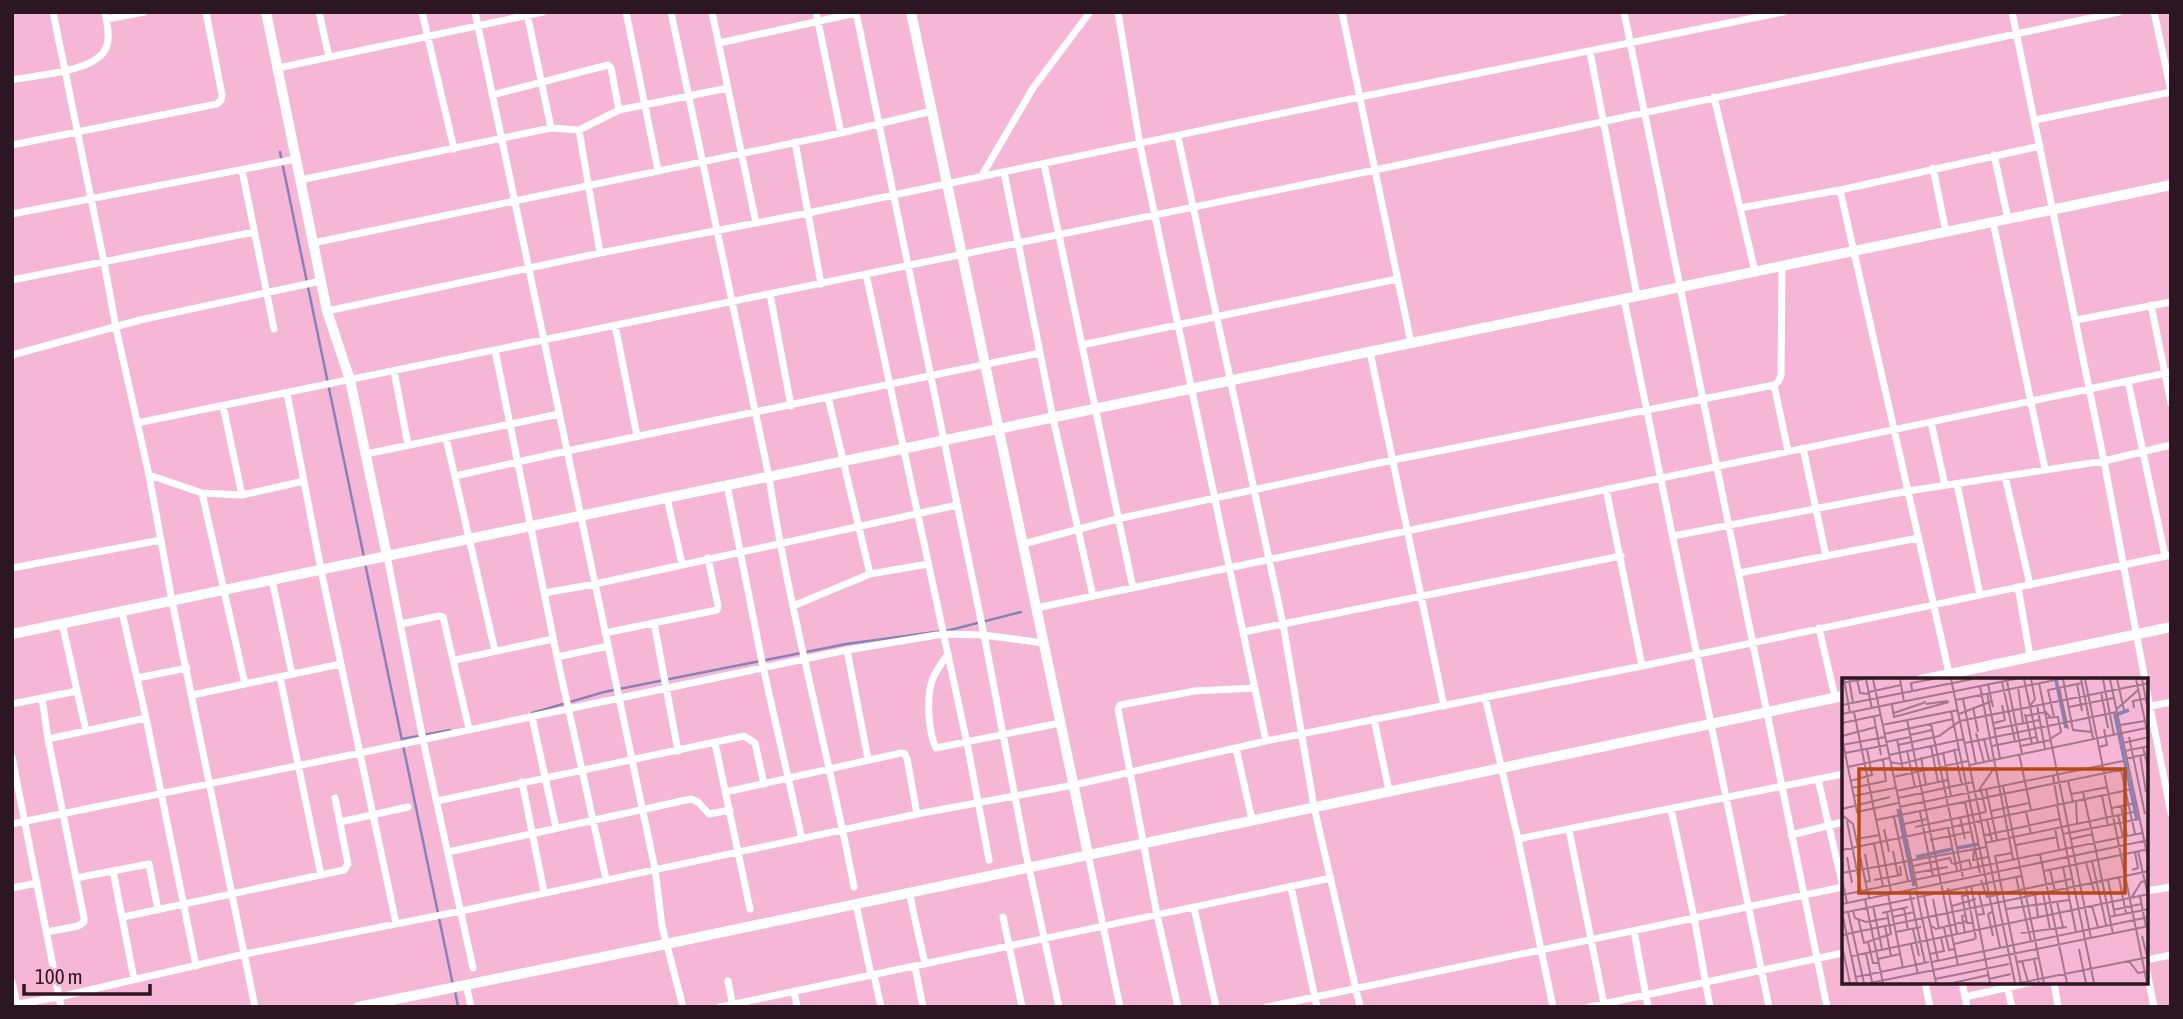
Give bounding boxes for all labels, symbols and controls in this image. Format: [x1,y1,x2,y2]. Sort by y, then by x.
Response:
inset map [1842,678,2148,984]
scale bar [24,953,150,997]
text: 100 m [35,964,83,988]

